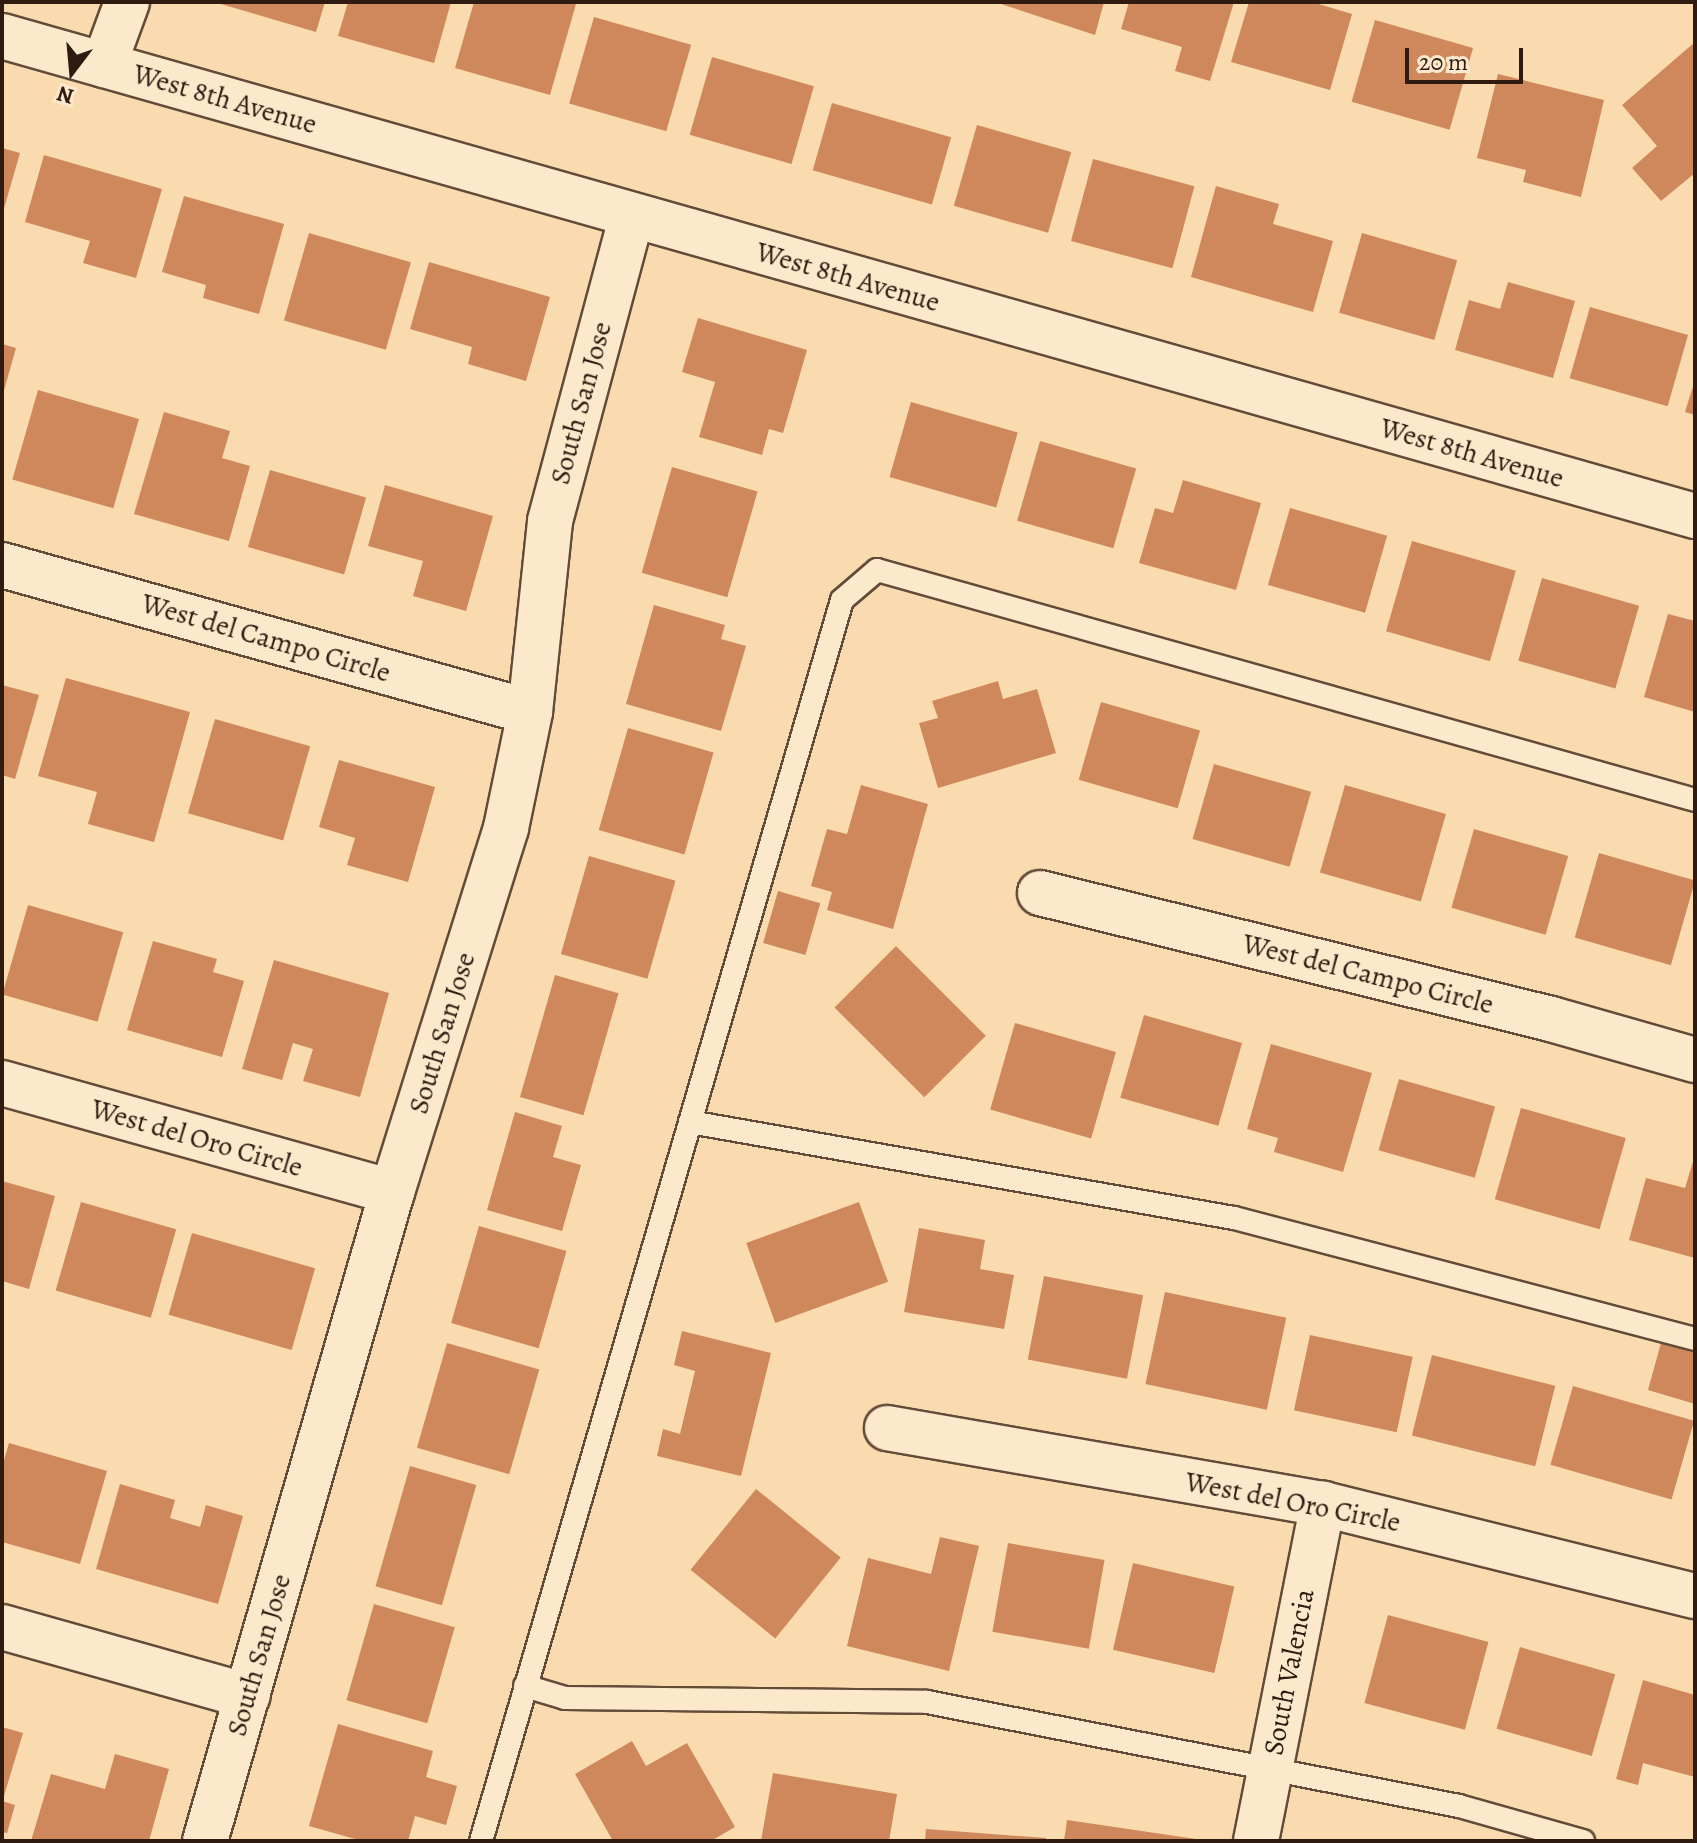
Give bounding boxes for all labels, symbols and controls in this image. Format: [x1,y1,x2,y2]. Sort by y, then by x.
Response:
north arrow [32,32,112,112]
scale bar [1409,32,1527,82]
text: 20 m [1419,46,1468,78]
street label: West 8th Avenue [129,57,321,141]
text: N [54,78,77,112]
street label: West 8th Avenue [752,235,944,319]
street label: South San Jose [543,318,619,488]
street label: West 8th Avenue [1376,411,1568,495]
street label: West del Campo Circle [138,586,394,690]
street label: West del Campo Circle [1239,927,1497,1021]
street label: South San Jose [402,948,482,1118]
street label: West del Oro Circle [87,1092,307,1184]
street label: West del Oro Circle [1183,1465,1403,1539]
street label: South San Jose [220,1570,298,1740]
street label: South Valencia [1256,1586,1322,1758]

